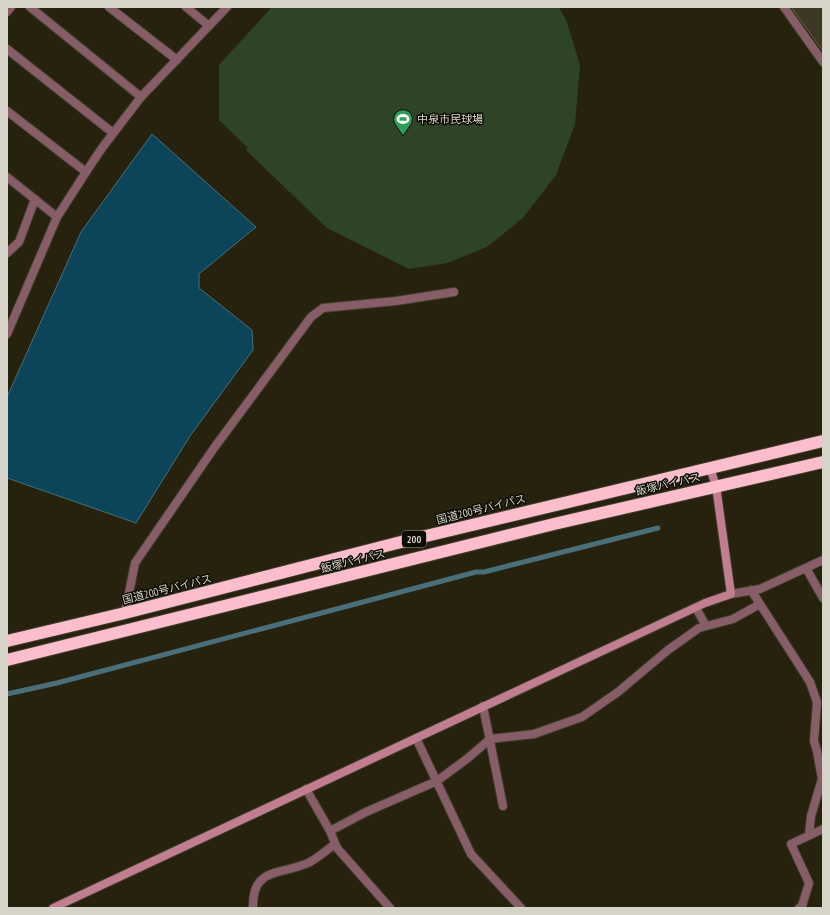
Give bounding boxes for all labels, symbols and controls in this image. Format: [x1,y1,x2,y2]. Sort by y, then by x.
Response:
sports icon: 中泉市民球場 [392,108,414,136]
place label: 中泉市民球場 [417,112,483,126]
street label: 飯塚バイパス [634,470,702,498]
street label: 国道200号バイパス [435,491,527,527]
road number: 200 [402,531,426,547]
street label: 飯塚バイパス [319,546,387,576]
street label: 国道200号バイパス [121,571,213,607]

